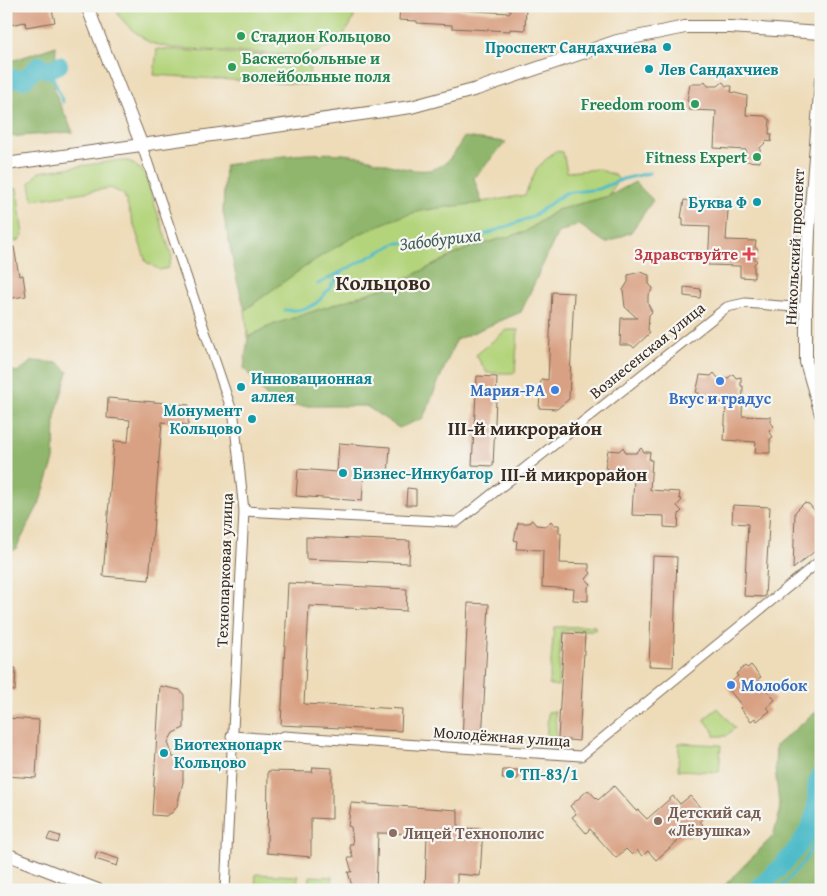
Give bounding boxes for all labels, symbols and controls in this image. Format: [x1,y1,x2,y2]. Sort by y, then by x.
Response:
place label: Стадион Кольцово [251,24,391,48]
marker: Стадион Кольцово [235,30,247,42]
place label: Проспект Сандахчиева [485,35,658,59]
marker: Проспект Сандахчиева [661,41,673,53]
place label: Баскетобольные и волейбольные поля [242,46,391,88]
place label: Лев Сандахчиев [659,57,779,81]
marker: Баскетобольные и волейбольные поля [226,61,238,73]
marker: Лев Сандахчиев [643,63,655,75]
place label: Freedom room [581,92,685,116]
marker: Freedom room [689,98,701,110]
place label: Fitness Expert [646,145,747,169]
marker: Fitness Expert [751,151,763,163]
street label: Никольский проспект [778,168,810,326]
place label: Буква Ф [688,190,747,214]
marker: Буква Ф [751,196,763,208]
water label: Забобуриха [398,221,483,257]
place label: Здравствуйте [634,242,738,266]
marker: Здравствуйте [742,247,756,261]
district label: Кольцово [336,267,430,298]
street label: Вознесенская улица [584,296,710,404]
place label: Инновационная аллея [251,366,372,408]
marker: Вкус и градус [714,375,726,387]
place label: Мария-РА [470,378,546,402]
marker: Инновационная аллея [235,381,247,393]
marker: Мария-РА [549,384,561,396]
place label: Вкус и градус [669,386,772,410]
place label: Монумент Кольцово [164,398,242,440]
marker: Монумент Кольцово [246,413,258,425]
district label: III-й микрорайон [448,414,603,442]
place label: Бизнес-Инкубатор [353,461,493,485]
district label: III-й микрорайон [501,461,647,488]
marker: Бизнес-Инкубатор [337,467,349,479]
street label: Технопарковая улица [209,492,239,647]
place label: Молобок [741,673,808,697]
marker: Молобок [725,679,737,691]
street label: Молодёжная улица [433,719,572,753]
place label: Биотехнопарк Кольцово [174,732,282,774]
marker: Биотехнопарк Кольцово [158,747,170,759]
place label: ТП-83/1 [520,762,579,786]
marker: ТП-83/1 [504,768,516,780]
place label: Детский сад «Лёвушка» [667,800,761,842]
marker: Детский сад «Лёвушка» [652,815,664,827]
place label: Лицей Технополис [403,821,545,845]
marker: Лицей Технополис [387,827,399,839]

